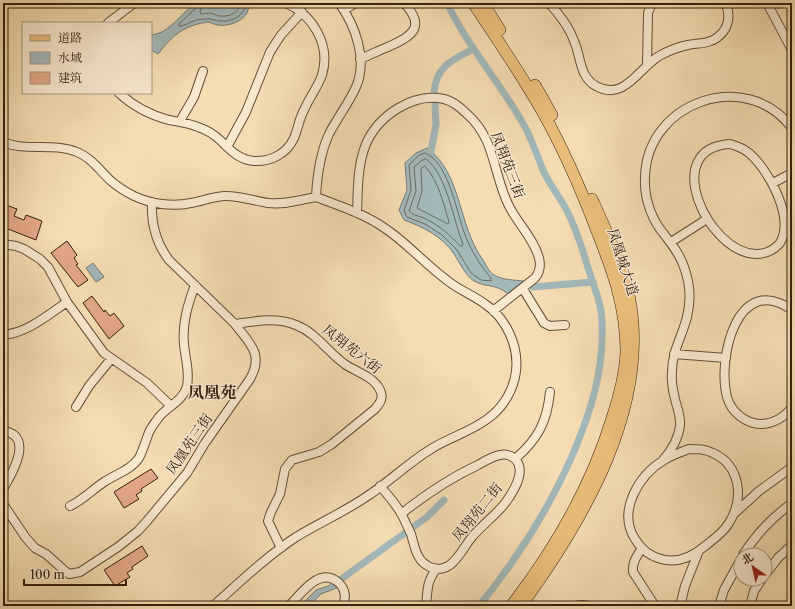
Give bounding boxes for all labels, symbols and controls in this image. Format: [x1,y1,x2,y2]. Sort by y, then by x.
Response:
legend [22,22,152,94]
text: 道路 [58,30,82,45]
text: 水域 [58,50,82,65]
text: 建筑 [58,70,82,85]
street label: 凤翔苑三街 [487,129,529,201]
street label: 凤凰城大道 [604,226,642,298]
street label: 凤翔苑六街 [319,320,385,378]
district label: 凤凰苑 [188,382,237,402]
street label: 凤凰苑三街 [162,410,216,478]
street label: 凤翔苑二街 [448,479,506,545]
north arrow [733,547,773,587]
text: 北 [739,550,756,568]
scale bar [24,561,126,587]
text: 100 m [30,567,65,582]

